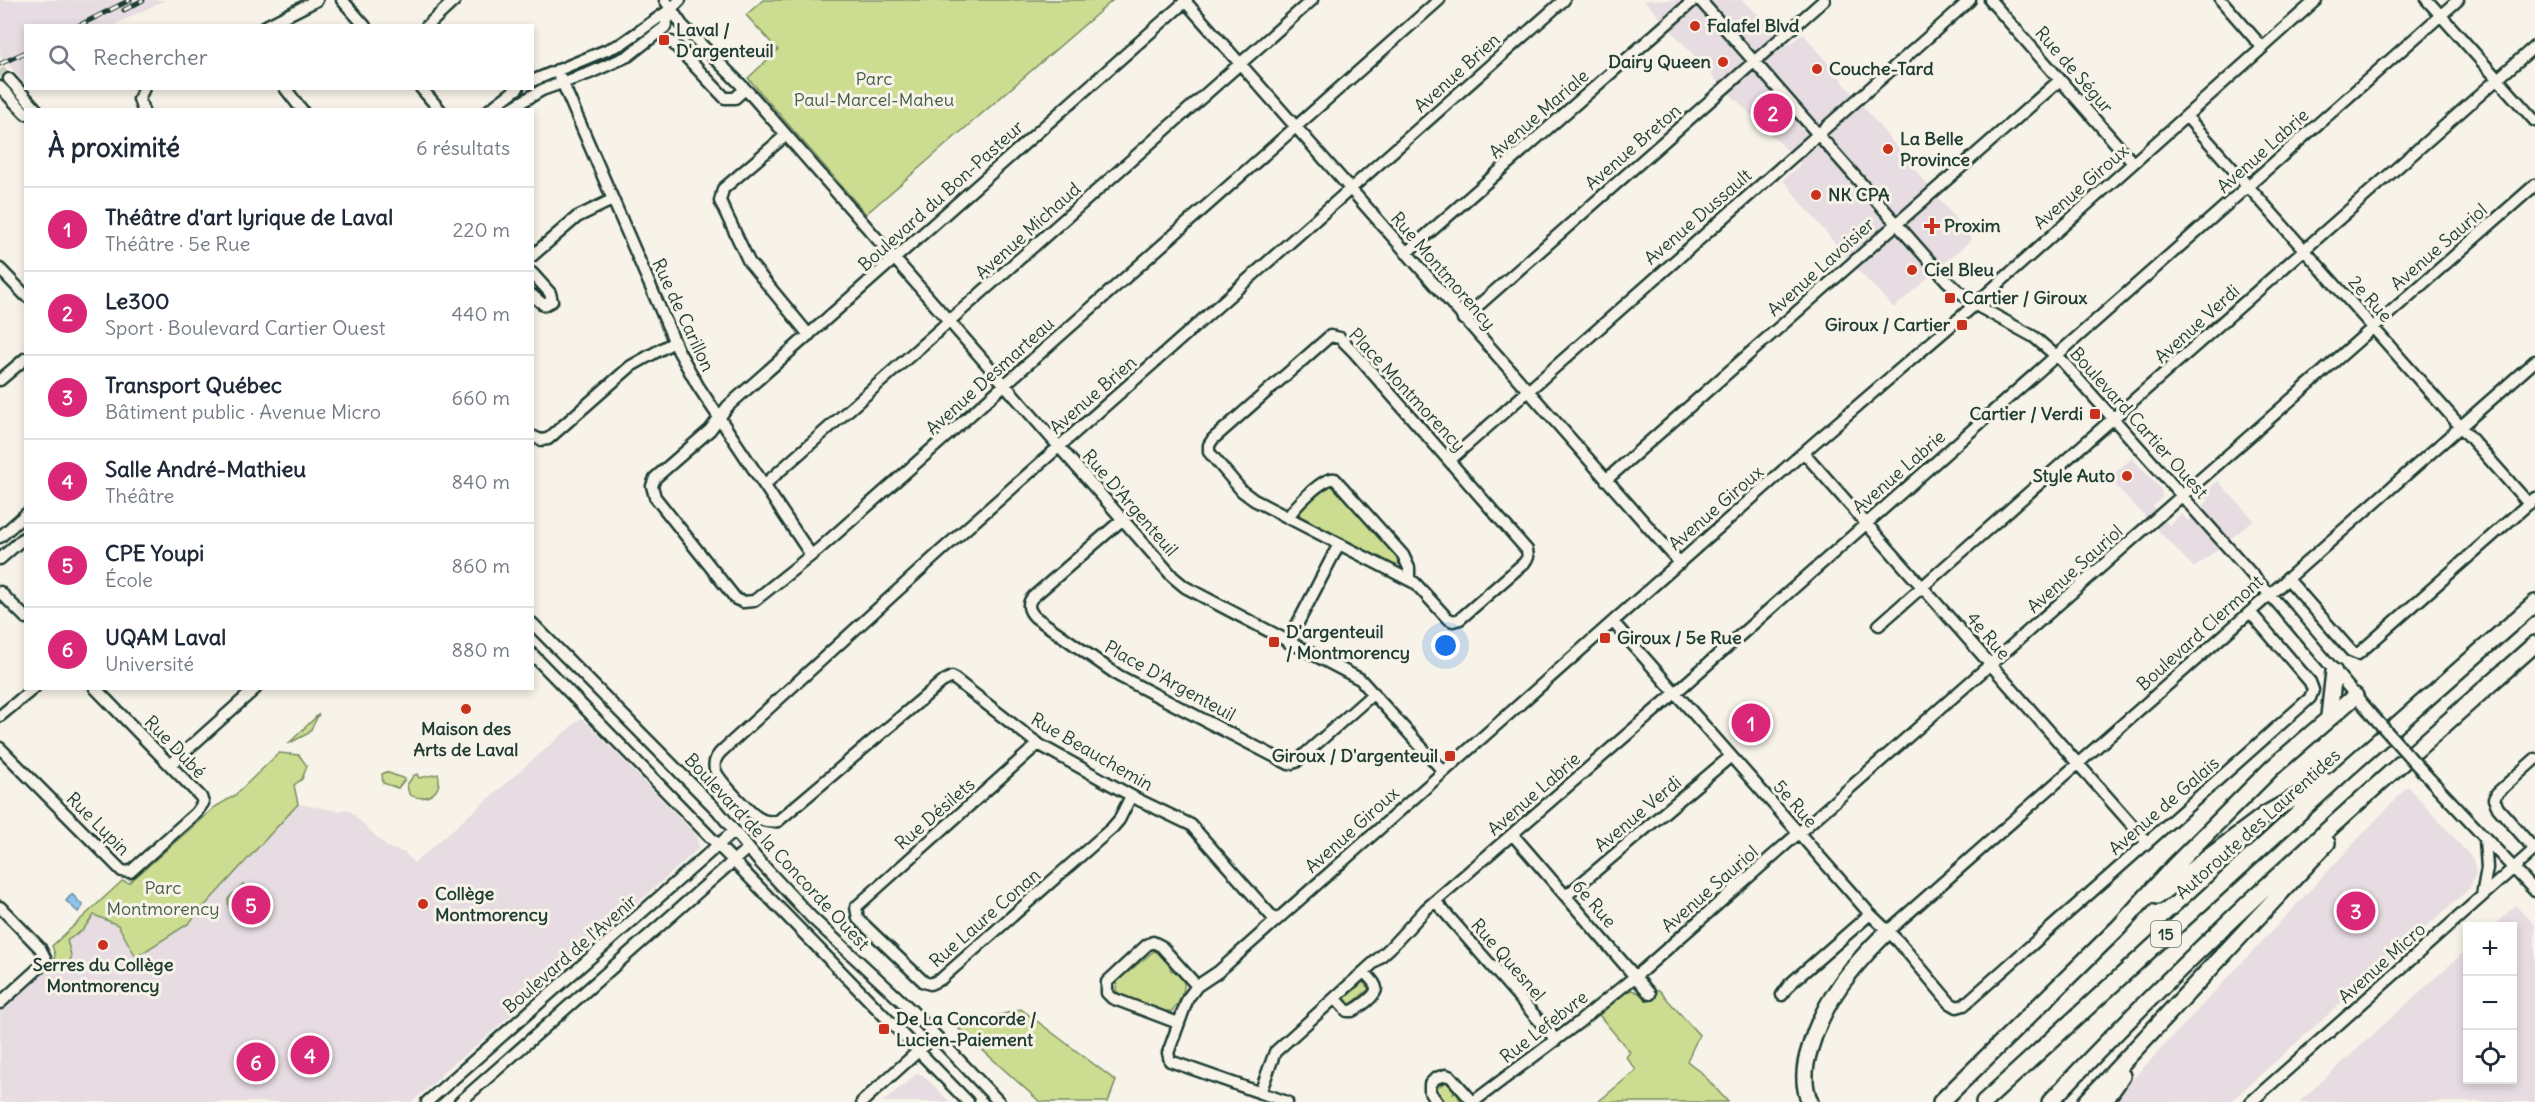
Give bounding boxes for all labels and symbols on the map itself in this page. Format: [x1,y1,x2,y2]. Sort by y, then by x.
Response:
place label: Falafel Blvd [1707,14,1800,37]
place label: Laval / D'argenteuil [676,18,773,62]
marker: Falafel Blvd [1688,19,1702,33]
street label: Rue de Ségur [2030,21,2119,118]
street label: Avenue Brien [1409,28,1504,117]
marker: Laval / D'argenteuil [657,33,671,47]
place label: Dairy Queen [1608,50,1712,73]
marker: Dairy Queen [1716,55,1730,69]
place label: Couche-Tard [1829,57,1934,80]
marker: Couche-Tard [1810,62,1824,76]
street label: Avenue Mariale [1484,64,1593,163]
park label: Parc Paul-Marcel-Maheu [794,67,954,111]
pin: 2 [1754,90,1792,136]
street label: Avenue Breton [1580,99,1685,195]
street label: Avenue Labrie [2212,103,2313,198]
street label: Boulevard du Bon-Pasteur [853,115,1029,276]
place label: La Belle Province [1900,127,1970,171]
street label: Avenue Giroux [2028,139,2133,234]
marker: La Belle Province [1881,142,1895,156]
street label: Avenue Dussault [1639,164,1756,270]
street label: Avenue Michaud [970,177,1085,284]
place label: NK CPA [1828,183,1890,206]
marker: NK CPA [1809,188,1823,202]
street label: Avenue Sauriol [2386,198,2492,295]
street label: Rue Montmorency [1386,207,1501,334]
street label: Avenue Lavoisier [1762,212,1880,321]
place label: Proxim [1944,214,2001,237]
marker: Proxim [1925,219,1939,233]
street label: Rue de Carillon [647,255,720,375]
place label: Ciel Bleu [1924,258,1994,281]
marker: Ciel Bleu [1905,263,1919,277]
street label: 2e Rue [2343,271,2397,327]
street label: Avenue Verdi [2149,279,2244,368]
place label: Cartier / Giroux [1962,286,2087,309]
marker: Cartier / Giroux [1943,291,1957,305]
street label: Avenue Desmarteau [921,312,1059,439]
place label: Giroux / Cartier [1825,313,1951,336]
marker: Giroux / Cartier [1955,318,1969,332]
street label: Place Montmorency [1344,323,1471,456]
street label: Boulevard Cartier Ouest [2065,342,2214,503]
street label: Avenue Brien [1044,351,1141,439]
place label: Cartier / Verdi [1969,402,2083,425]
marker: Cartier / Verdi [2088,407,2102,421]
street label: Avenue Labrie [1848,425,1950,518]
street label: Rue D'Argenteuil [1078,445,1183,561]
street label: Avenue Giroux [1663,460,1768,555]
place label: Style Auto [2033,464,2115,487]
marker: Style Auto [2120,469,2134,483]
street label: Avenue Sauriol [2022,520,2127,618]
street label: Boulevard Clermont [2132,570,2268,695]
street label: 4e Rue [1961,607,2015,664]
place label: D'argenteuil / Montmorency [1286,620,1410,664]
place label: Giroux / 5e Rue [1617,626,1742,649]
your location [1431,631,1460,660]
marker: Giroux / 5e Rue [1598,631,1612,645]
street label: Place D'Argenteuil [1101,635,1240,726]
marker: D'argenteuil / Montmorency [1267,635,1281,649]
pin: 1 [1732,700,1770,746]
marker: Maison des Arts de Laval [459,702,473,716]
street label: Rue Beauchemin [1027,707,1157,796]
street label: Rue Dubé [140,710,211,783]
place label: Maison des Arts de Laval [414,717,518,761]
street label: Autoroute des Laurentides [2170,743,2345,904]
place label: Giroux / D'argenteuil [1272,744,1438,767]
street label: Avenue Labrie [1483,747,1585,840]
street label: Boulevard de la Concorde Ouest [680,748,875,955]
marker: Giroux / D'argenteuil [1443,749,1457,763]
street label: Avenue de Galais [2104,751,2224,860]
street label: Avenue Verdi [1589,771,1686,857]
street label: Rue Désilets [890,773,979,855]
street label: 5e Rue [1768,775,1822,832]
street label: Avenue Giroux [1300,781,1403,878]
street label: Rue Lupin [62,787,135,860]
street label: Avenue Sauriol [1657,840,1763,937]
street label: Rue Laure Conan [924,863,1045,972]
street label: 6e Rue [1567,875,1621,932]
park label: Parc Montmorency [106,876,220,920]
pin: 5 [232,882,270,928]
place label: Collège Montmorency [435,882,548,926]
pin: 3 [2336,888,2376,934]
street label: Boulevard de l'Avenir [498,889,642,1018]
marker: Collège Montmorency [416,897,430,911]
street label: Rue Quesnel [1466,914,1550,1006]
street label: Avenue Micro [2333,917,2430,1008]
road number: 15 [2151,921,2181,947]
marker: Serres du Collège Montmorency [96,938,110,952]
place label: Serres du Collège Montmorency [33,953,174,997]
street label: Rue Lefebvre [1495,985,1592,1068]
place label: De La Concorde / Lucien-Paiement [896,1007,1036,1051]
marker: De La Concorde / Lucien-Paiement [877,1022,891,1036]
pin: 4 [290,1032,330,1078]
pin: 6 [236,1040,276,1084]

